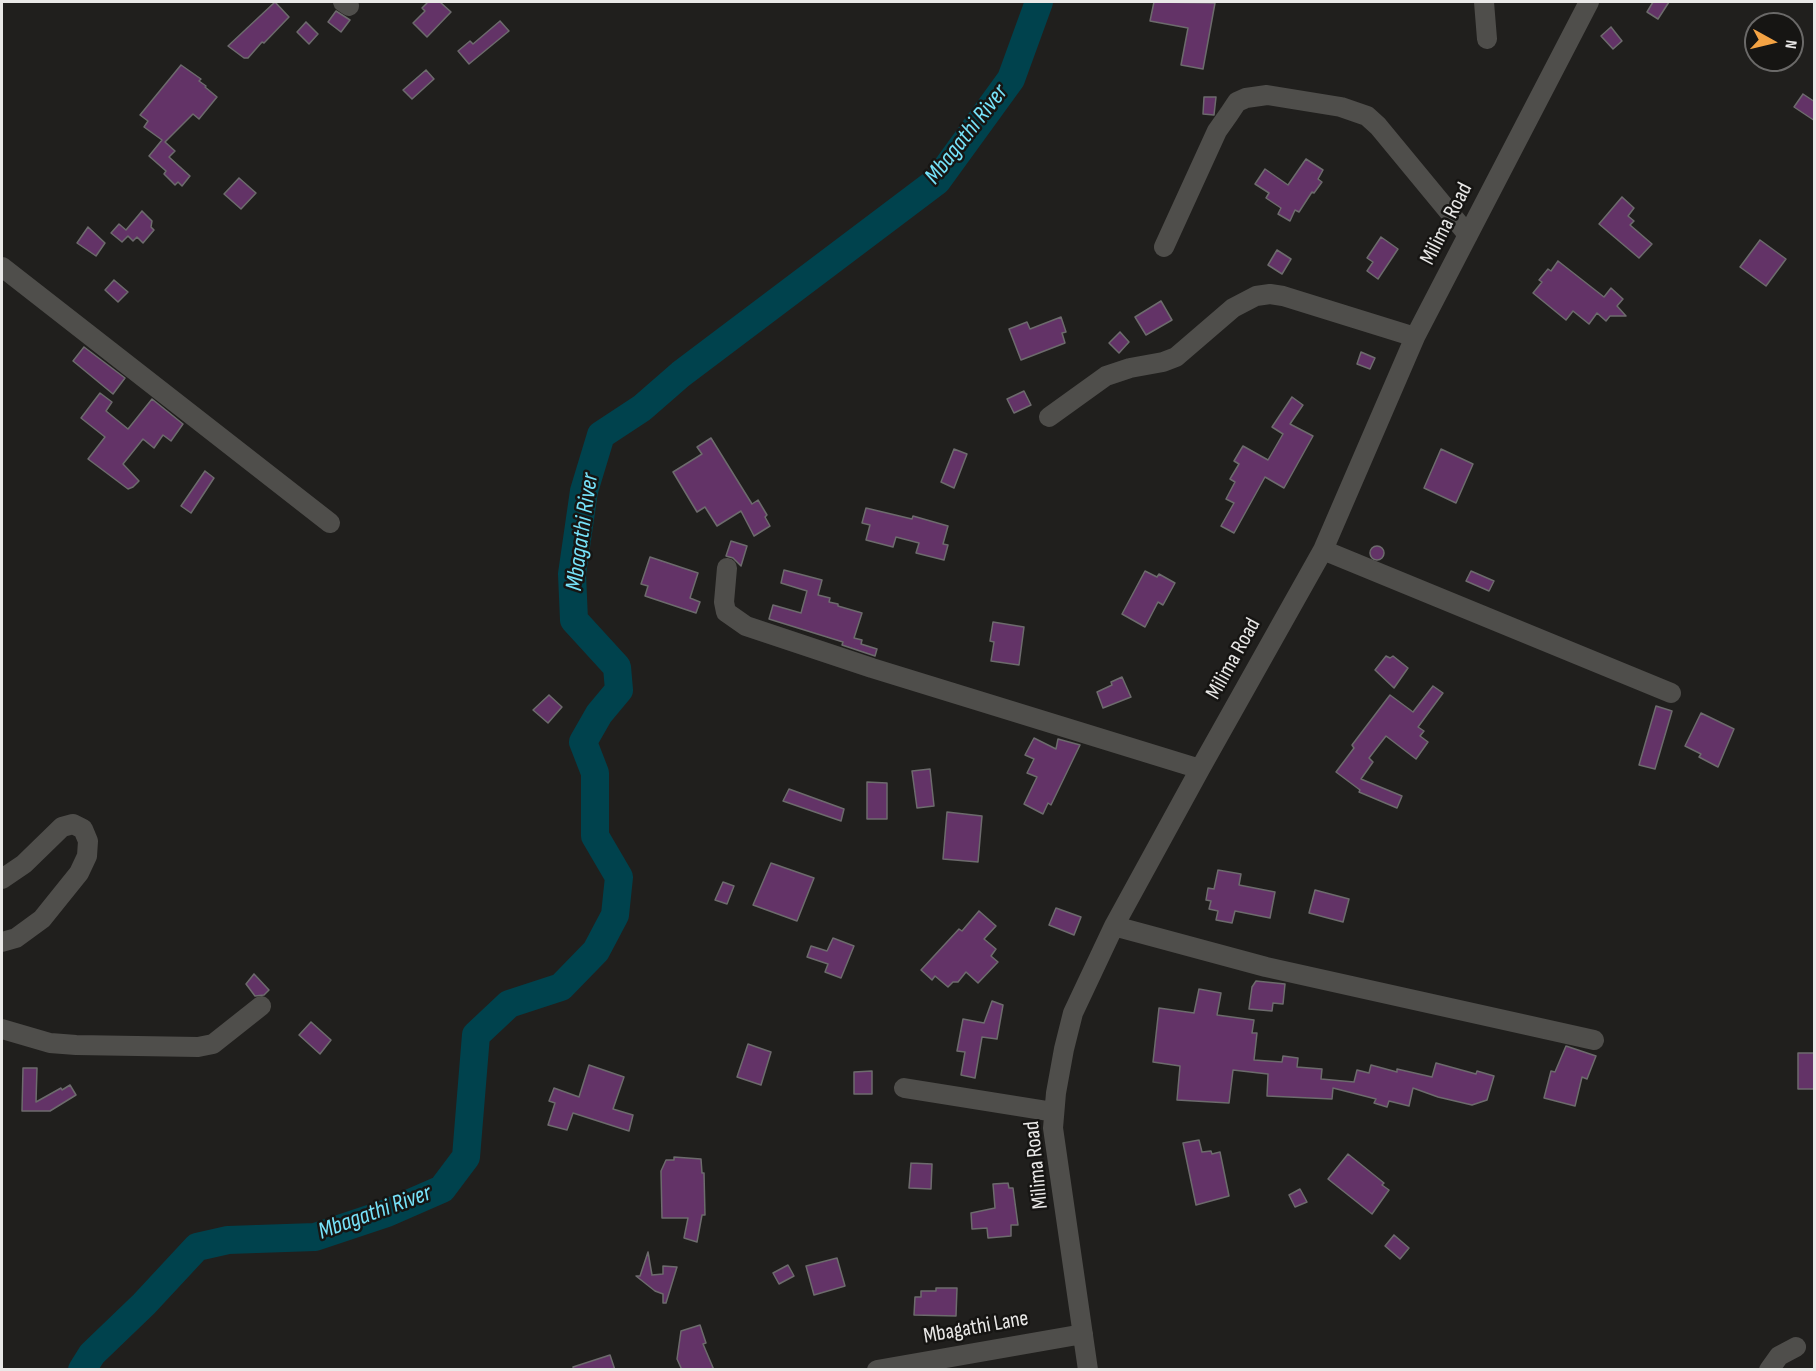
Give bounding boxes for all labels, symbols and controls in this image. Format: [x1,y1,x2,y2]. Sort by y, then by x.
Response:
north arrow [1744,12,1804,72]
text: N [1780,39,1800,50]
water label: Mbagathi River [919,79,1015,191]
street label: Milima Road [1415,179,1479,269]
water label: Mbagathi River [560,471,606,593]
street label: Milima Road [1201,614,1267,704]
street label: Milima Road [1019,1120,1055,1210]
water label: Mbagathi River [314,1179,436,1247]
street label: Mbagathi Lane [921,1306,1031,1350]

